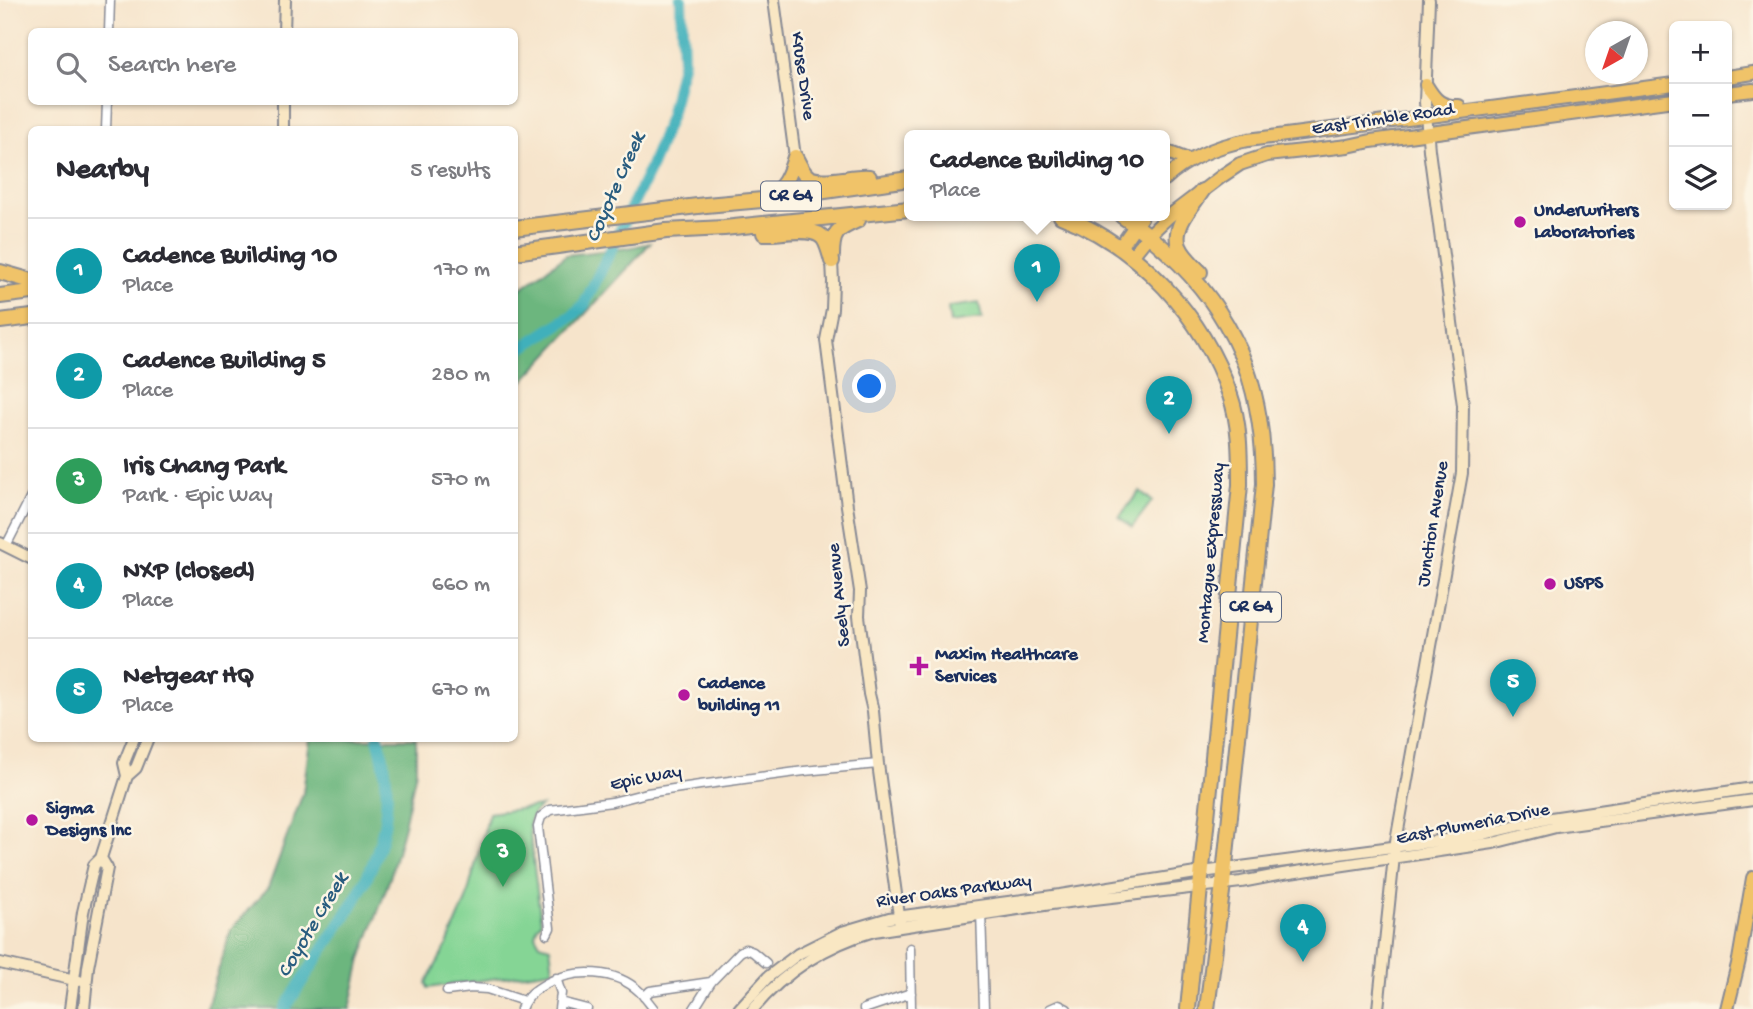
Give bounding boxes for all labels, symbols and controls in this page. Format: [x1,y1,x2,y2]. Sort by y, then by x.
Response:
north arrow [1585,21,1648,84]
map controls [1669,21,1732,210]
button: + [1669,21,1732,84]
search box [28,28,518,105]
street label: Kruse Drive [784,30,820,122]
icon: search [52,48,90,86]
text: Search here [108,51,236,82]
button: − [1669,84,1732,147]
street label: East Trimble Road [1310,98,1457,141]
water label: Coyote Creek [582,127,653,247]
popup [904,130,1170,221]
text: Cadence Building 10 [930,147,1144,178]
button: layers [1669,147,1732,210]
text: Nearby [56,154,149,189]
text: 5 results [410,158,490,185]
text: Place [930,178,980,205]
road number: CR G4 [761,182,821,210]
place label: Underwriters Laboratories [1534,200,1640,245]
marker: Underwriters Laboratories [1512,214,1528,230]
text: Cadence Building 10 [123,242,337,273]
pin: 1 [1014,244,1060,302]
text: 1 [74,257,84,284]
text: 170 m [434,257,490,284]
text: Place [123,273,173,300]
text: Cadence Building 5 [123,347,326,378]
text: 2 [73,362,85,389]
text: 280 m [431,362,490,389]
your location [852,369,886,403]
pin: 2 [1146,376,1192,434]
text: Place [123,378,173,405]
text: Iris Chang Park [123,452,285,483]
street label: Junction Avenue [1413,459,1455,588]
street label: Montague Expressway [1193,461,1231,644]
text: 3 [73,467,85,494]
text: 570 m [431,467,490,494]
text: Park · Epic Way [123,483,273,510]
street label: Seely Avenue [823,542,857,648]
text: NXP (closed) [123,557,255,588]
text: 4 [74,572,84,599]
text: 660 m [432,572,490,599]
place label: USPS [1564,573,1604,596]
marker: USPS [1542,576,1558,592]
text: Place [123,588,173,615]
road number: CR G4 [1221,592,1281,622]
place label: Maxim Healthcare Services [935,644,1079,689]
marker: Maxim Healthcare Services [909,656,929,676]
pin: 5 [1490,659,1536,717]
text: Netgear HQ [123,662,254,693]
place label: Cadence building 11 [697,673,780,718]
text: 5 [73,677,85,704]
text: 670 m [432,677,490,704]
marker: Cadence building 11 [676,687,692,703]
text: Place [123,693,173,720]
street label: Epic Way [608,761,684,797]
place label: Sigma Designs Inc [44,798,132,843]
street label: East Plumeria Drive [1394,799,1552,851]
marker: Sigma Designs Inc [24,812,40,828]
pin: 3 [480,829,526,887]
water label: Coyote Creek [273,867,356,983]
street label: River Oaks Parkway [875,870,1034,914]
pin: 4 [1280,904,1326,962]

